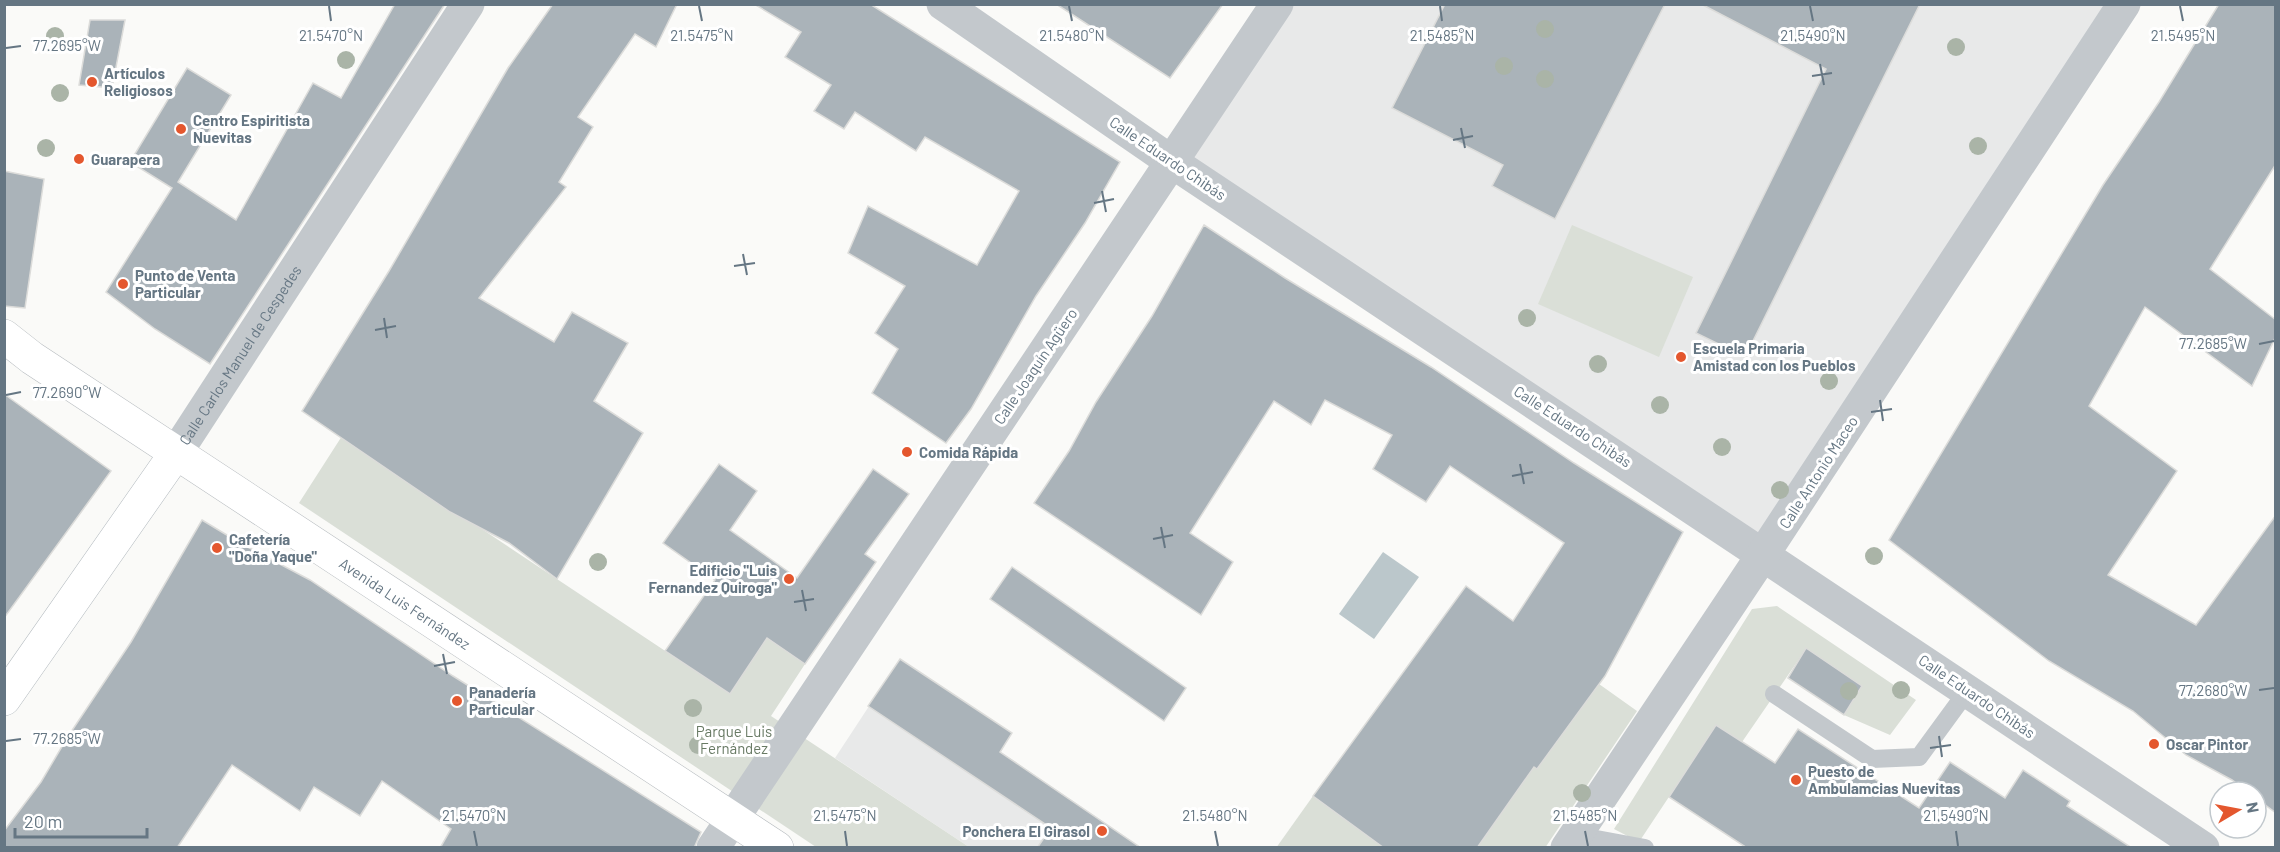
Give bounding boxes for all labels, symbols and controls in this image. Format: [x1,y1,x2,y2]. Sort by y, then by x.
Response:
text: 21.5470°N [299,26,363,44]
text: 21.5475°N [670,26,734,44]
text: 21.5480°N [1039,26,1105,44]
text: 21.5485°N [1410,26,1474,44]
text: 21.5490°N [1780,26,1846,44]
text: 21.5495°N [2151,26,2215,44]
text: 77.2695°W [33,36,101,54]
place label: Artículos Religiosos [104,64,173,99]
marker: Artículos Religiosos [85,75,99,89]
place label: Centro Espiritista Nuevitas [193,111,310,146]
street label: Calle Eduardo Chibás [1106,112,1230,204]
marker: Centro Espiritista Nuevitas [174,122,188,136]
place label: Guarapera [91,150,160,168]
marker: Guarapera [72,152,86,166]
street label: Calle Carlos Manuel de Cespedes [175,262,305,448]
place label: Punto de Venta Particular [135,266,235,301]
marker: Punto de Venta Particular [116,277,130,291]
street label: Calle Joaquín Agüero [989,305,1081,427]
text: 77.2685°W [2179,334,2247,352]
place label: Escuela Primaria Amistad con los Pueblos [1693,339,1856,374]
marker: Escuela Primaria Amistad con los Pueblos [1674,350,1688,364]
street label: Calle Eduardo Chibás [1511,381,1635,471]
text: 77.2690°W [33,383,101,401]
street label: Calle Antonio Maceo [1775,412,1861,532]
place label: Comida Rápida [919,443,1018,461]
marker: Comida Rápida [900,445,914,459]
place label: Cafetería "Doña Yaque" [229,530,318,565]
marker: Cafetería "Doña Yaque" [210,541,224,555]
street label: Avenida Luis Fernández [336,554,474,653]
place label: Edificio "Luis Fernandez Quiroga" [649,561,778,596]
marker: Edificio "Luis Fernandez Quiroga" [782,572,796,586]
street label: Calle Eduardo Chibás [1915,650,2039,742]
text: 77.2680°W [2179,681,2247,699]
place label: Panadería Particular [469,683,536,718]
marker: Panadería Particular [450,694,464,708]
park label: Parque Luis Fernández [696,722,772,757]
text: 77.2685°W [33,729,101,747]
place label: Oscar Pintor [2166,735,2249,753]
marker: Oscar Pintor [2147,737,2161,751]
place label: Puesto de Ambulamcias Nuevitas [1808,762,1961,797]
marker: Puesto de Ambulamcias Nuevitas [1789,773,1803,787]
north arrow [2208,780,2268,840]
text: N [2243,800,2264,814]
scale bar [15,801,147,839]
text: 21.5470°N [442,806,506,824]
text: 21.5475°N [813,806,877,824]
text: 21.5480°N [1182,806,1248,824]
text: 21.5485°N [1553,806,1617,824]
text: 21.5490°N [1923,806,1989,824]
text: 20 m [24,810,62,832]
place label: Ponchera El Girasol [962,822,1090,840]
marker: Ponchera El Girasol [1095,824,1109,838]

